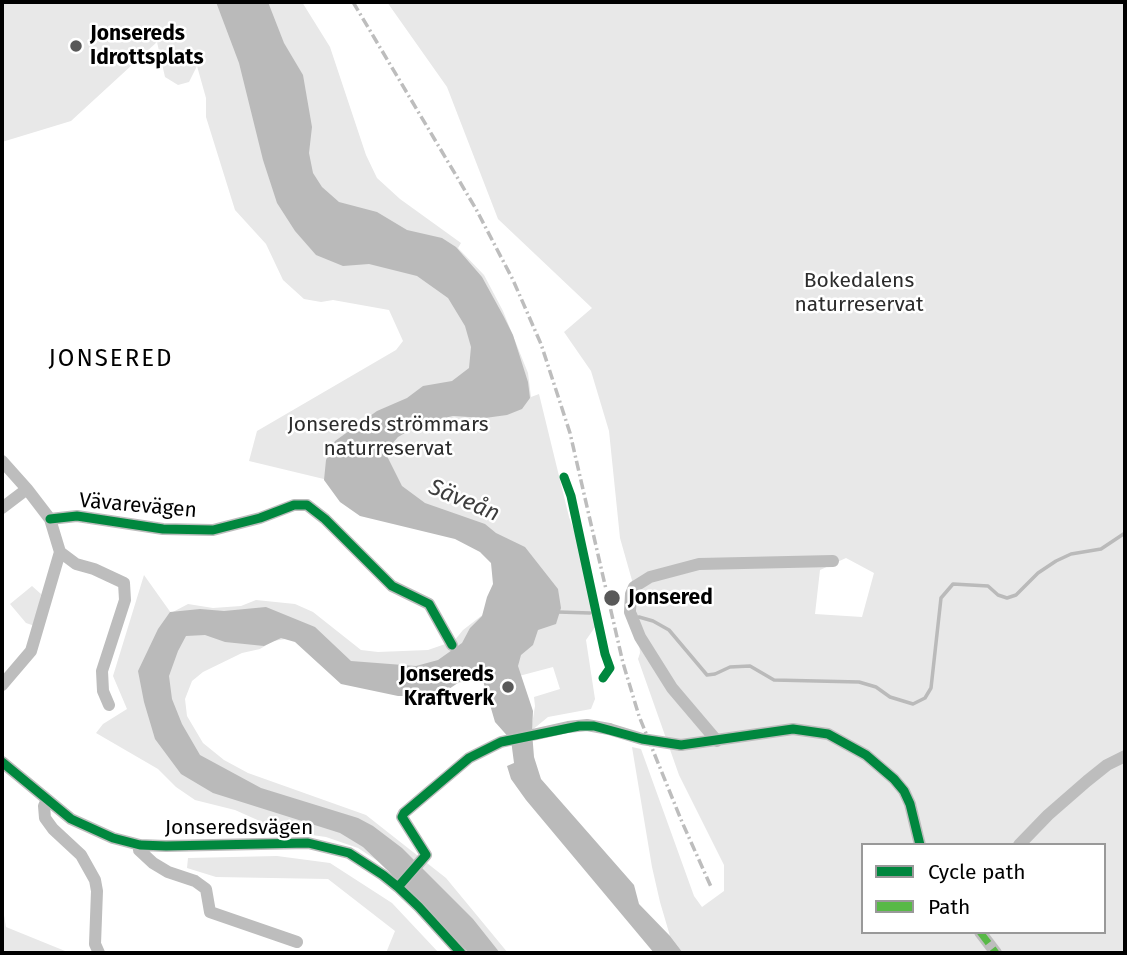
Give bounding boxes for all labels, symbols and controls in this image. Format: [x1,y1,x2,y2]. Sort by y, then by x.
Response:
place label: Jonsereds Idrottsplats [90,21,204,71]
marker: Jonsereds Idrottsplats [68,38,84,54]
park label: Bokedalens naturreservat [795,268,923,318]
district label: JONSERED [49,345,173,373]
park label: Jonsereds strömmars naturreservat [287,412,489,462]
water label: Säveån [424,474,504,528]
street label: Vävarevägen [78,488,198,524]
place label: Jonsered [628,585,713,611]
marker: Jonsered [602,588,622,608]
place label: Jonsereds Kraftverk [399,662,494,712]
marker: Jonsereds Kraftverk [500,679,516,695]
street label: Jonseredsvägen [165,815,313,841]
legend [861,843,1106,934]
text: Cycle path [928,859,1026,885]
text: Path [928,894,970,920]

